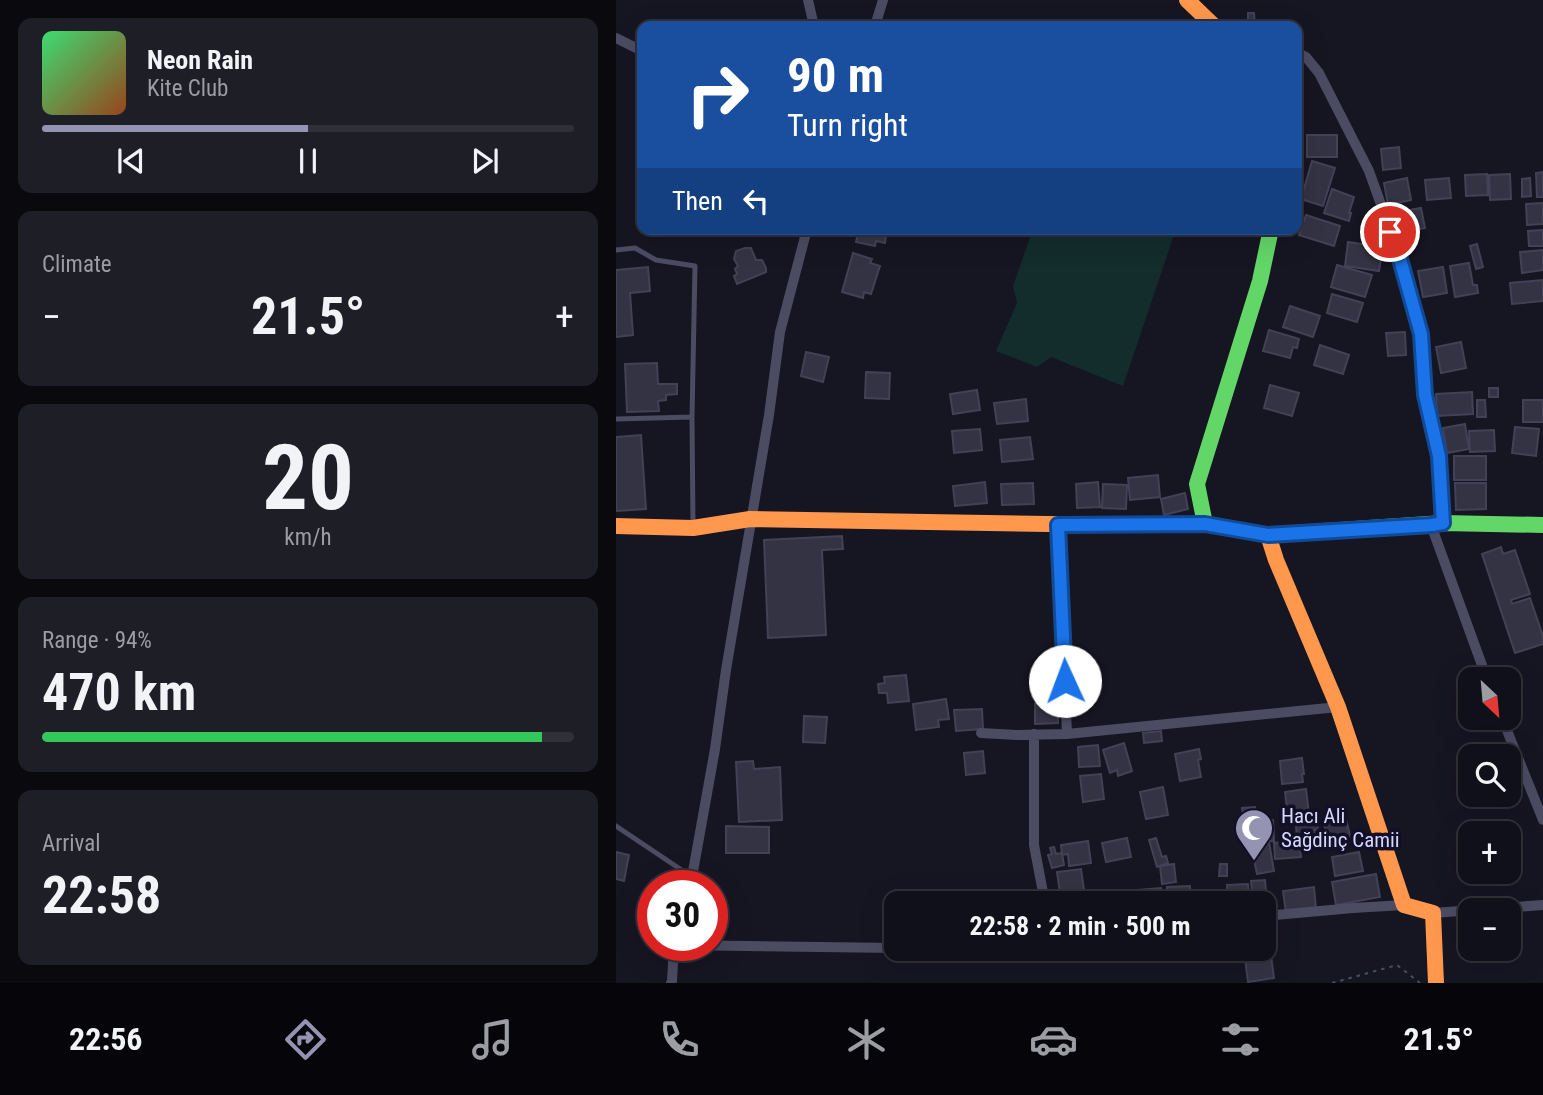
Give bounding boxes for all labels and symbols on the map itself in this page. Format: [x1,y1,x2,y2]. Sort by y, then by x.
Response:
pin [1360,202,1420,262]
position arrow [1028,644,1102,718]
north arrow [1458,667,1521,730]
place label: Hacı Ali Sağdinç Camii [1281,804,1400,852]
mosque icon: Hacı Ali Sağdinç Camii [1233,807,1275,862]
speed limit sign: 30 [637,870,728,961]

